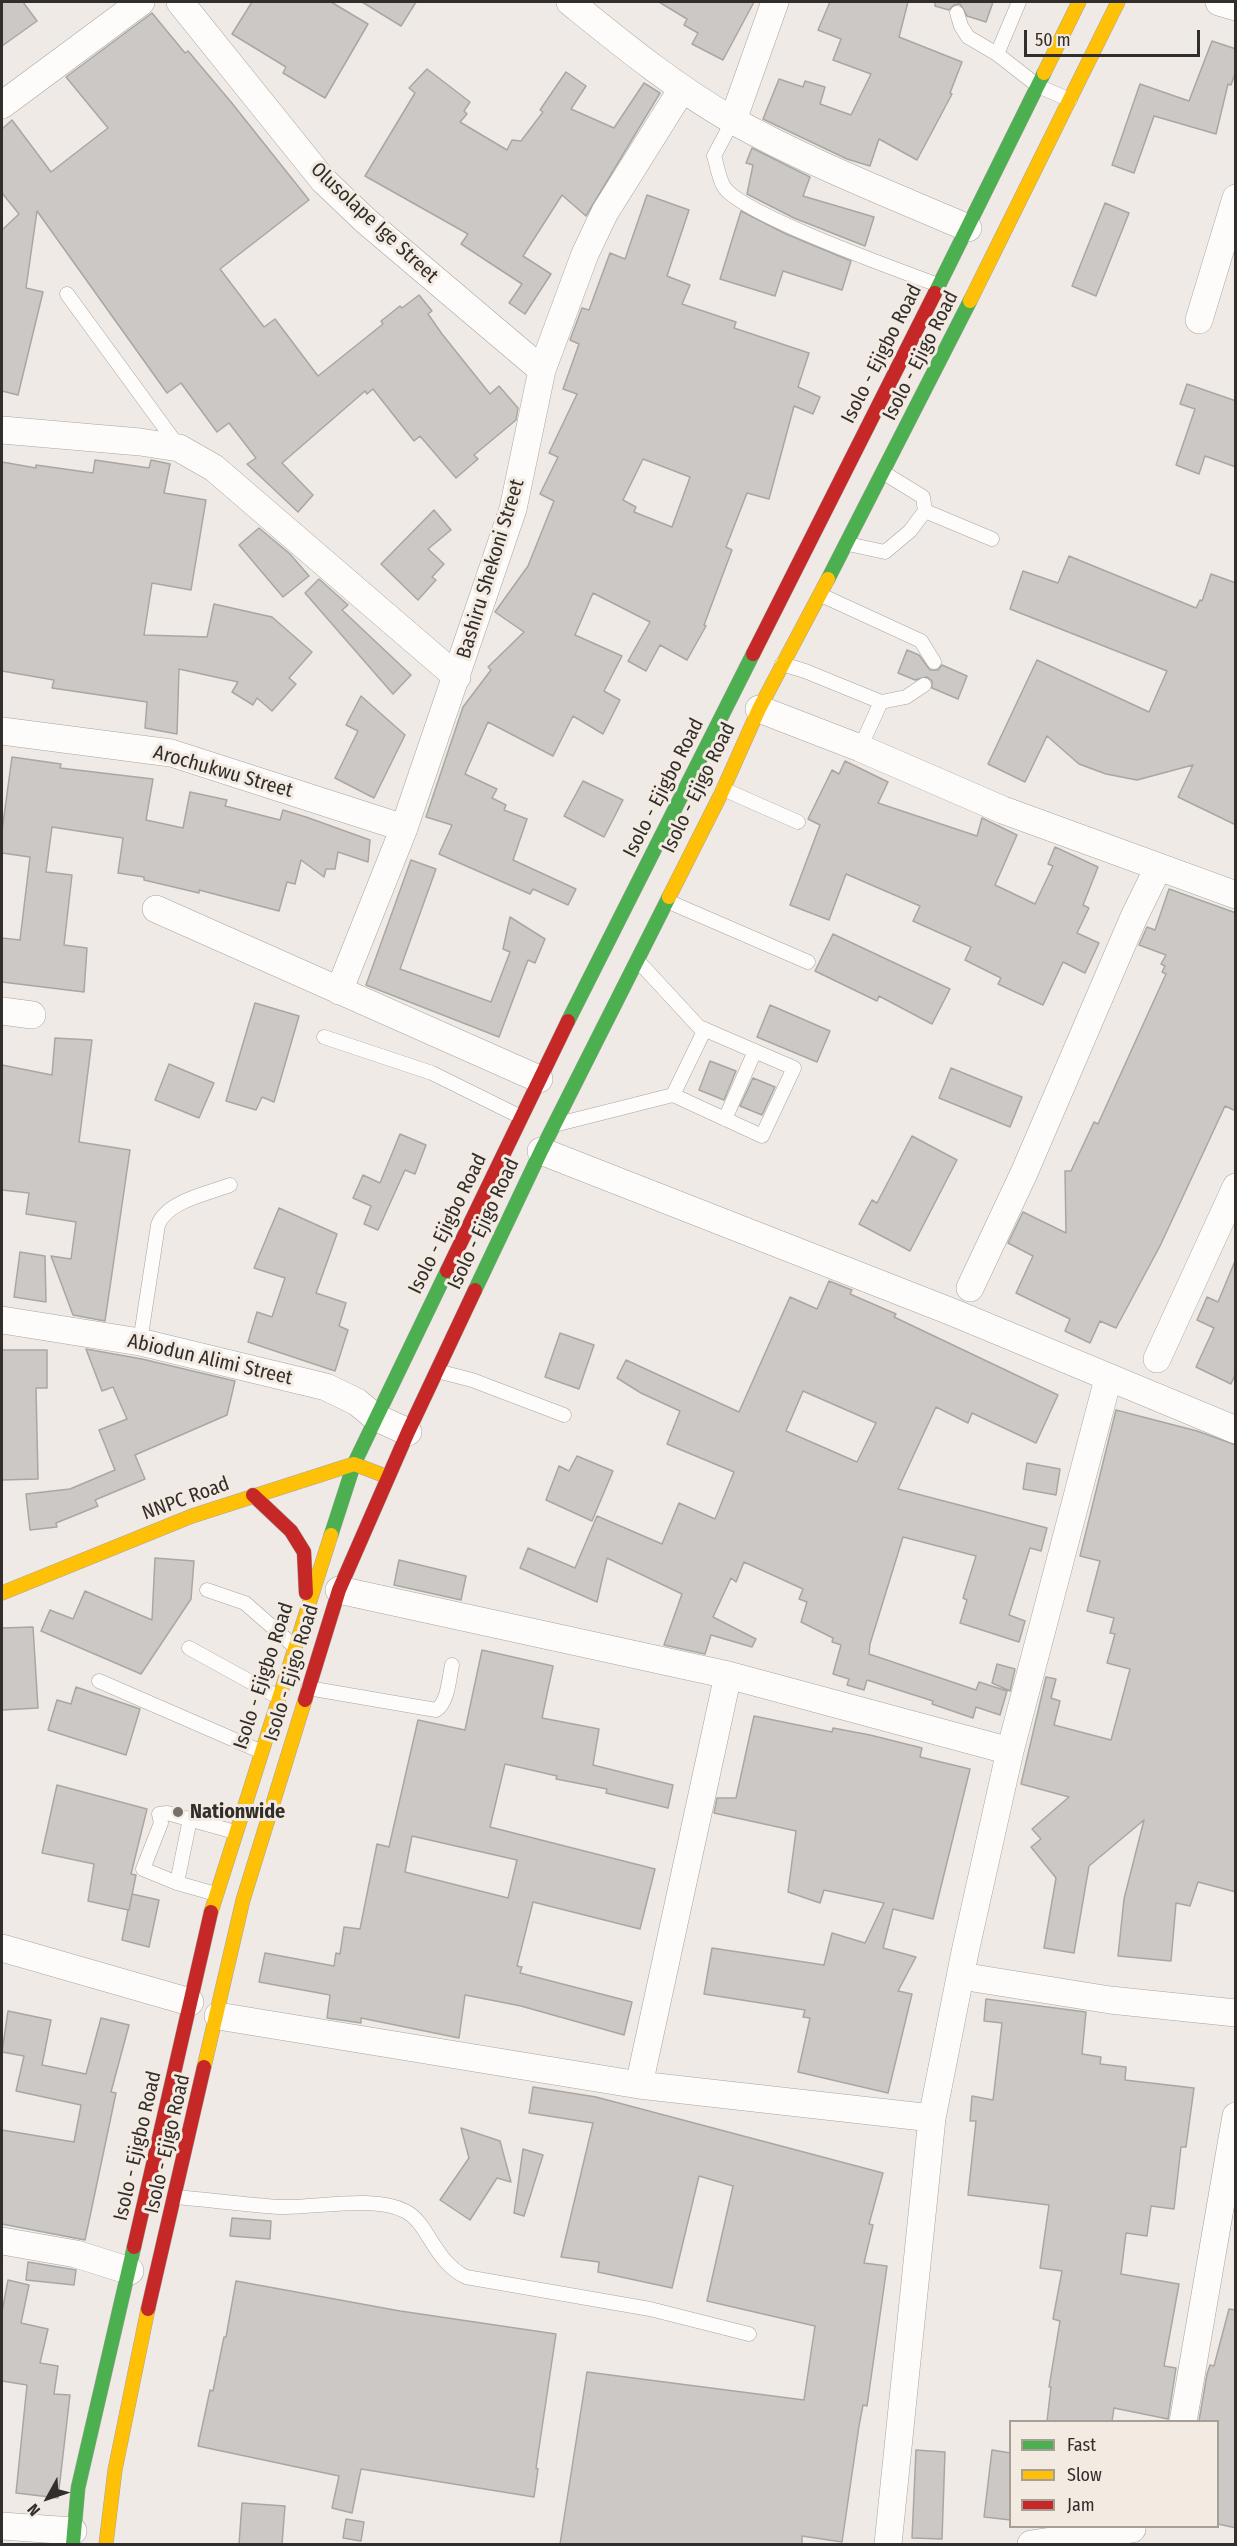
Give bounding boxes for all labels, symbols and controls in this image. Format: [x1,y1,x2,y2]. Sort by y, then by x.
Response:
scale bar [1027,18,1202,56]
text: 50 m [1035,29,1071,51]
street label: Olusolape Ige Street [305,158,443,288]
street label: Isolo - Ejigbo Road [837,280,927,428]
street label: Isolo - Ejigo Road [878,287,964,425]
street label: Bashiru Shekoni Street [452,476,530,662]
street label: Isolo - Ejigbo Road [619,714,709,862]
street label: Isolo - Ejigo Road [657,719,741,857]
street label: Arochukwu Street [151,741,295,803]
street label: Isolo - Ejigbo Road [404,1150,492,1298]
street label: Isolo - Ejigo Road [443,1155,525,1293]
street label: Abiodun Alimi Street [125,1329,295,1391]
street label: NNPC Road [139,1472,233,1526]
street label: Isolo - Ejigbo Road [229,1600,299,1752]
street label: Isolo - Ejigo Road [260,1602,324,1744]
place label: Nationwide [190,1800,285,1824]
marker: Nationwide [171,1805,185,1819]
street label: Isolo - Ejigbo Road [109,2069,167,2223]
street label: Isolo - Ejigo Road [140,2072,196,2216]
legend [1009,2420,1219,2528]
text: Fast [1067,2434,1096,2456]
text: Slow [1067,2464,1102,2486]
north arrow [18,2468,78,2528]
text: Jam [1067,2494,1095,2516]
text: N [23,2500,44,2520]

